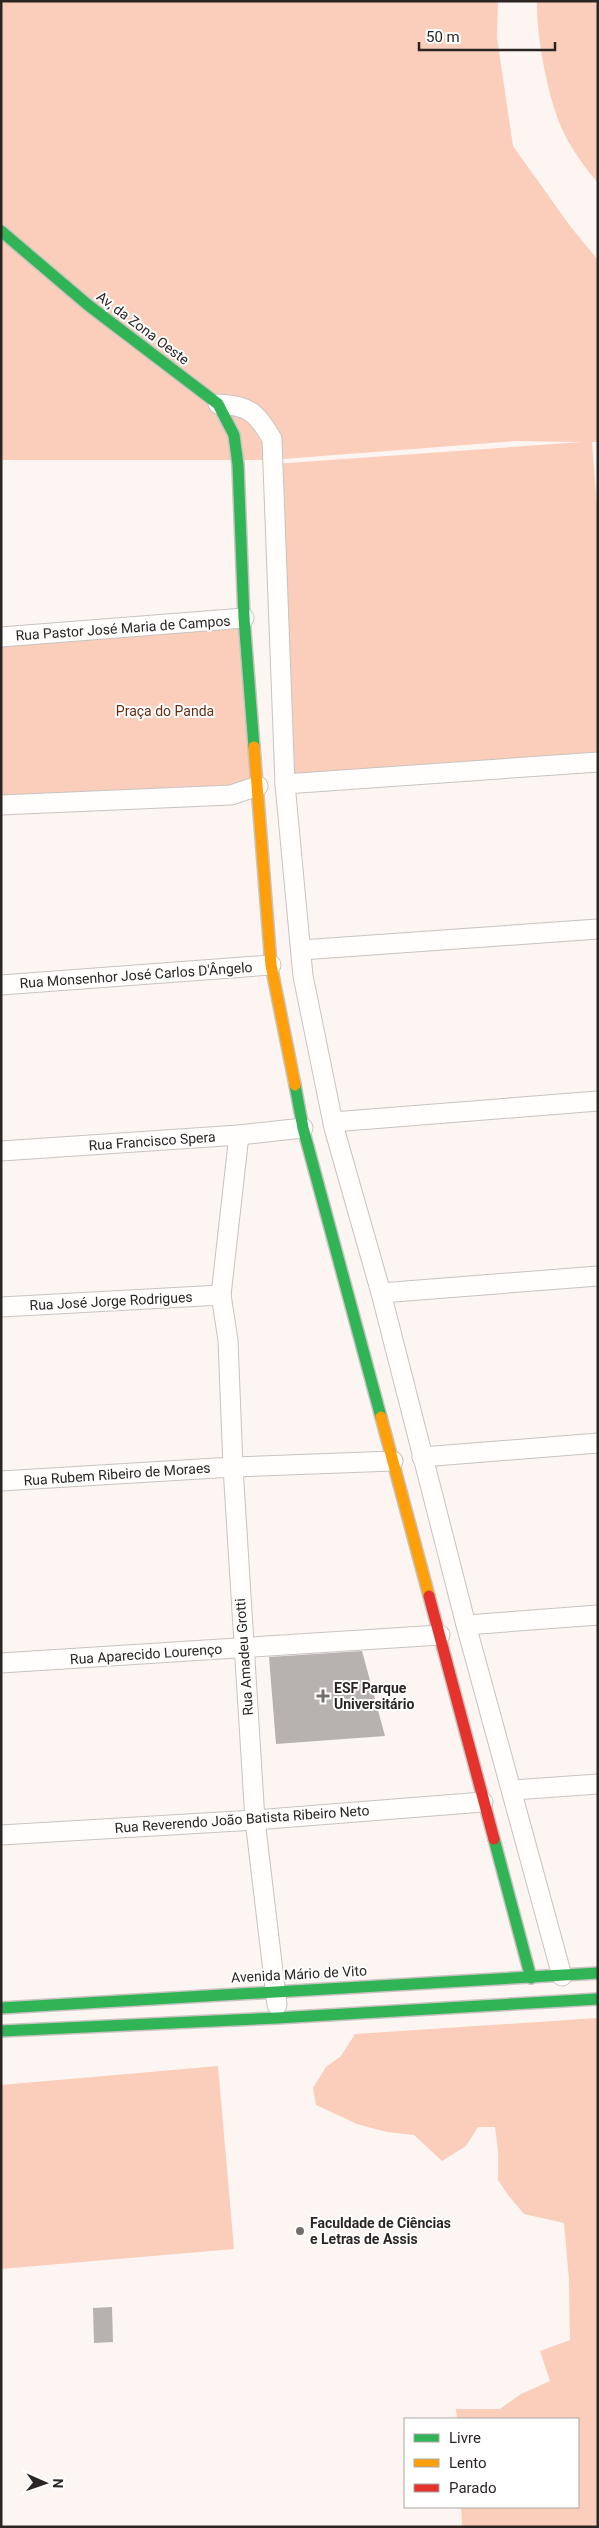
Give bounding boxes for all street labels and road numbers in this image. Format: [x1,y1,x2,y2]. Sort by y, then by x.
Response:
street label: Av, da Zona Oeste [94,288,192,368]
street label: Rua Pastor José Maria de Campos [15,613,231,643]
street label: Rua Monsenhor José Carlos D'Ângelo [19,958,253,991]
street label: Rua Francisco Spera [88,1129,216,1153]
street label: Rua José Jorge Rodrigues [29,1289,193,1313]
street label: Rua Rubem Ribeiro de Moraes [23,1459,211,1489]
street label: Rua Amadeu Grotti [232,1598,256,1716]
street label: Rua Aparecido Lourenço [69,1641,223,1667]
street label: Rua Reverendo João Batista Ribeiro Neto [114,1802,370,1836]
street label: Avenida Mário de Vito [231,1962,367,1986]

